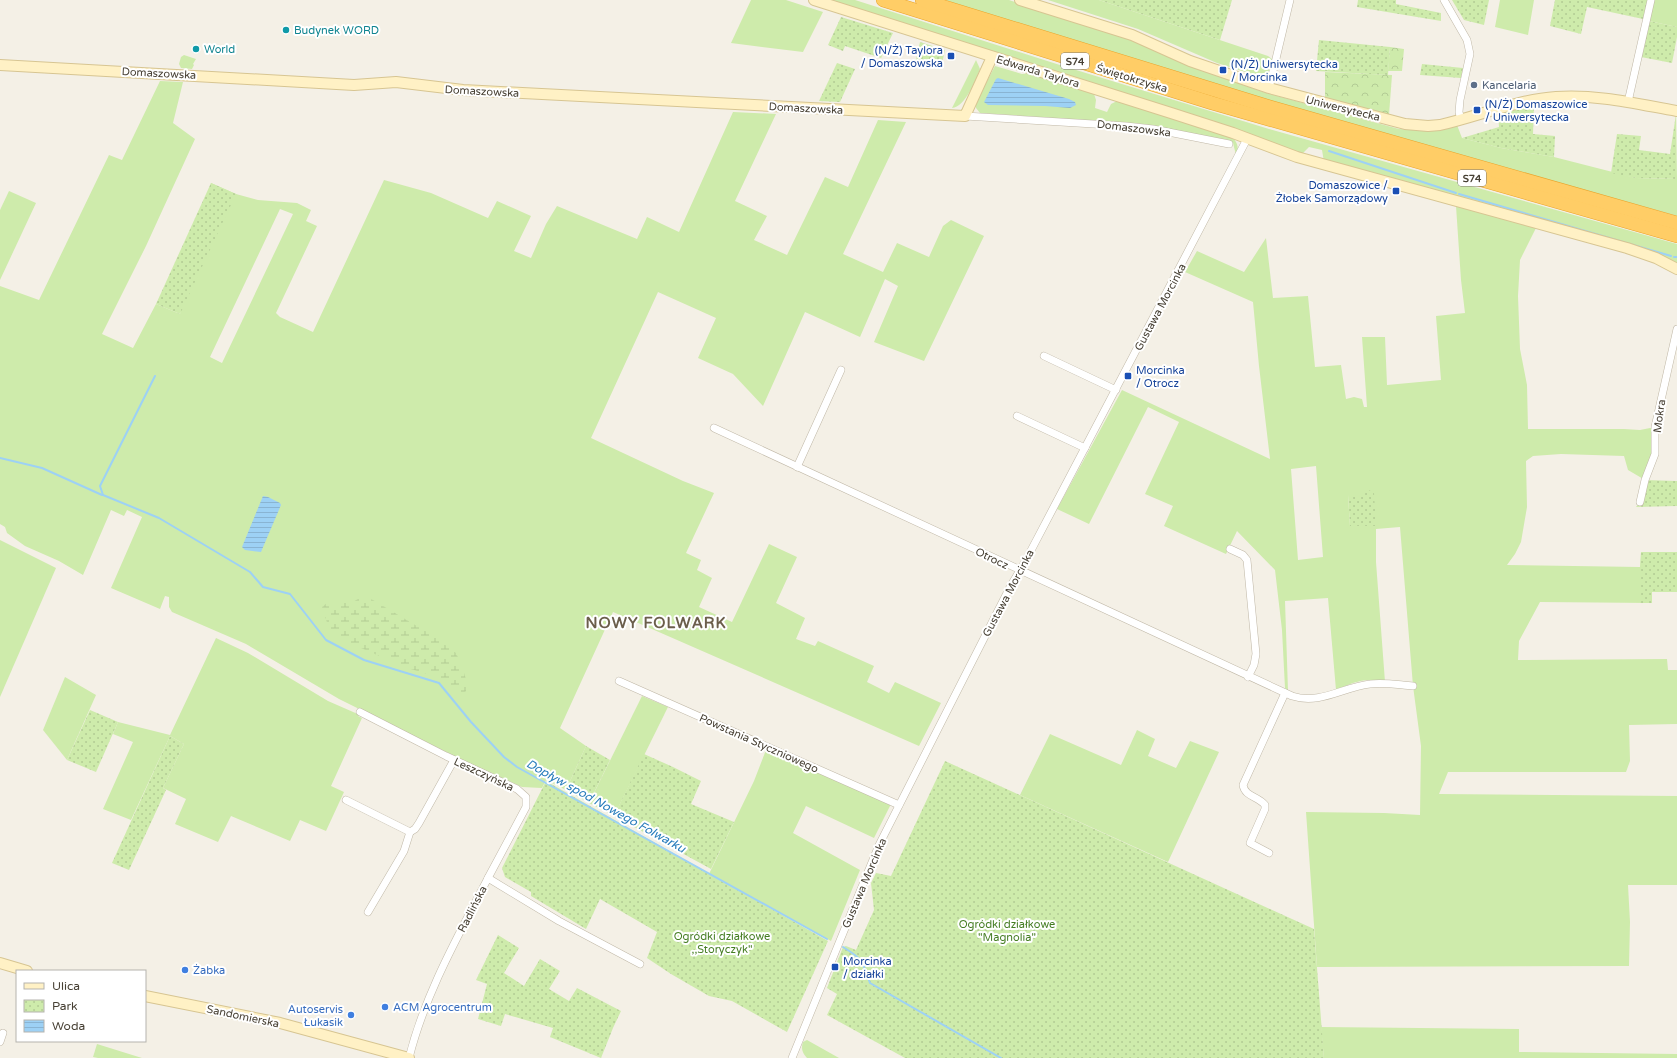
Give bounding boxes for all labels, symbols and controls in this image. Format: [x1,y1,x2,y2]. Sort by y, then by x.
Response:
place label: Budynek WORD [294,24,379,37]
marker: Budynek WORD [281,25,291,35]
place label: World [204,43,235,56]
marker: World [191,44,201,54]
place label: (N/Ż) Taylora / Domaszowska [861,44,943,70]
marker: (N/Ż) Taylora / Domaszowska [946,51,956,61]
street label: Edwarda Taylora [995,53,1081,90]
road number: S74 [1061,53,1089,69]
place label: (N/Ż) Uniwersytecka / Morcinka [1231,58,1338,84]
street label: Świętokrzyska [1095,61,1169,95]
street label: Domaszowska [121,65,196,82]
marker: (N/Ż) Uniwersytecka / Morcinka [1218,65,1228,75]
place label: Kancelaria [1482,79,1536,92]
marker: Kancelaria [1469,80,1479,90]
street label: Domaszowska [444,83,519,100]
street label: Uniwersytecka [1304,93,1381,124]
place label: (N/Ż) Domaszowice / Uniwersytecka [1485,98,1588,124]
street label: Domaszowska [768,100,843,117]
marker: (N/Ż) Domaszowice / Uniwersytecka [1472,105,1482,115]
street label: Domaszowska [1096,118,1172,139]
road number: S74 [1458,170,1486,186]
place label: Domaszowice / Żłobek Samorządowy [1276,179,1388,205]
marker: Domaszowice / Żłobek Samorządowy [1391,186,1401,196]
street label: Gustawa Morcinka [1132,261,1189,353]
place label: Morcinka / Otrocz [1136,364,1185,390]
marker: Morcinka / Otrocz [1123,371,1133,381]
street label: Mokra [1651,399,1668,434]
street label: Otrocz [973,545,1011,572]
street label: Gustawa Morcinka [980,547,1037,639]
district label: NOWY FOLWARK [585,614,727,632]
street label: Powstania Styczniowego [697,711,821,776]
street label: Leszczyńska [452,755,516,794]
water label: Dopływ spod Nowego Folwarku [524,756,689,856]
street label: Gustawa Morcinka [840,836,889,930]
street label: Radlińska [455,884,490,935]
park label: Ogródki działkowe "Magnolia" [959,918,1055,944]
park label: Ogródki działkowe ,,Storyczyk" [674,930,770,956]
place label: Morcinka / działki [843,955,892,981]
marker: Morcinka / działki [830,962,840,972]
place label: Żabka [193,964,225,977]
marker: Żabka [180,965,190,975]
legend [16,970,146,1042]
text: Ulica [52,979,80,993]
text: Park [52,999,78,1013]
place label: ACM Agrocentrum [393,1001,492,1014]
street label: Sandomierska [205,1002,280,1031]
marker: ACM Agrocentrum [380,1002,390,1012]
place label: Autoservis Łukasik [288,1003,343,1029]
marker: Autoservis Łukasik [346,1010,356,1020]
text: Woda [52,1019,85,1033]

